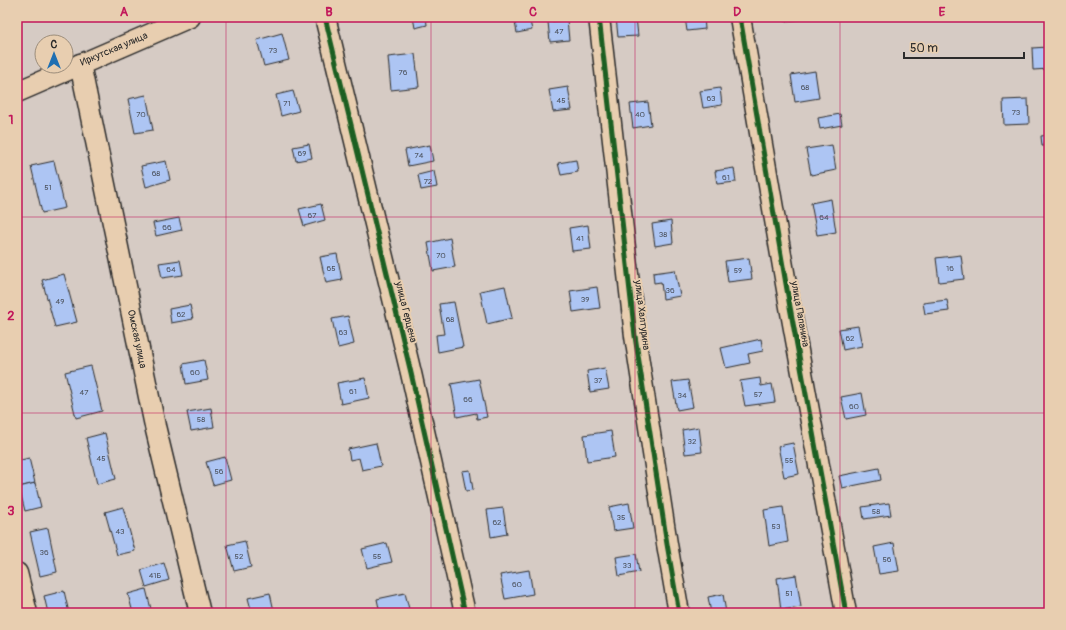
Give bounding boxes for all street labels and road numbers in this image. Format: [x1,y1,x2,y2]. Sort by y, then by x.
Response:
street label: Иркутская улица [79,29,150,69]
street label: улица Халтурина [632,278,652,351]
street label: улица Герцена [392,279,419,344]
street label: улица Папанина [788,279,812,348]
street label: Омская улица [125,309,149,370]

